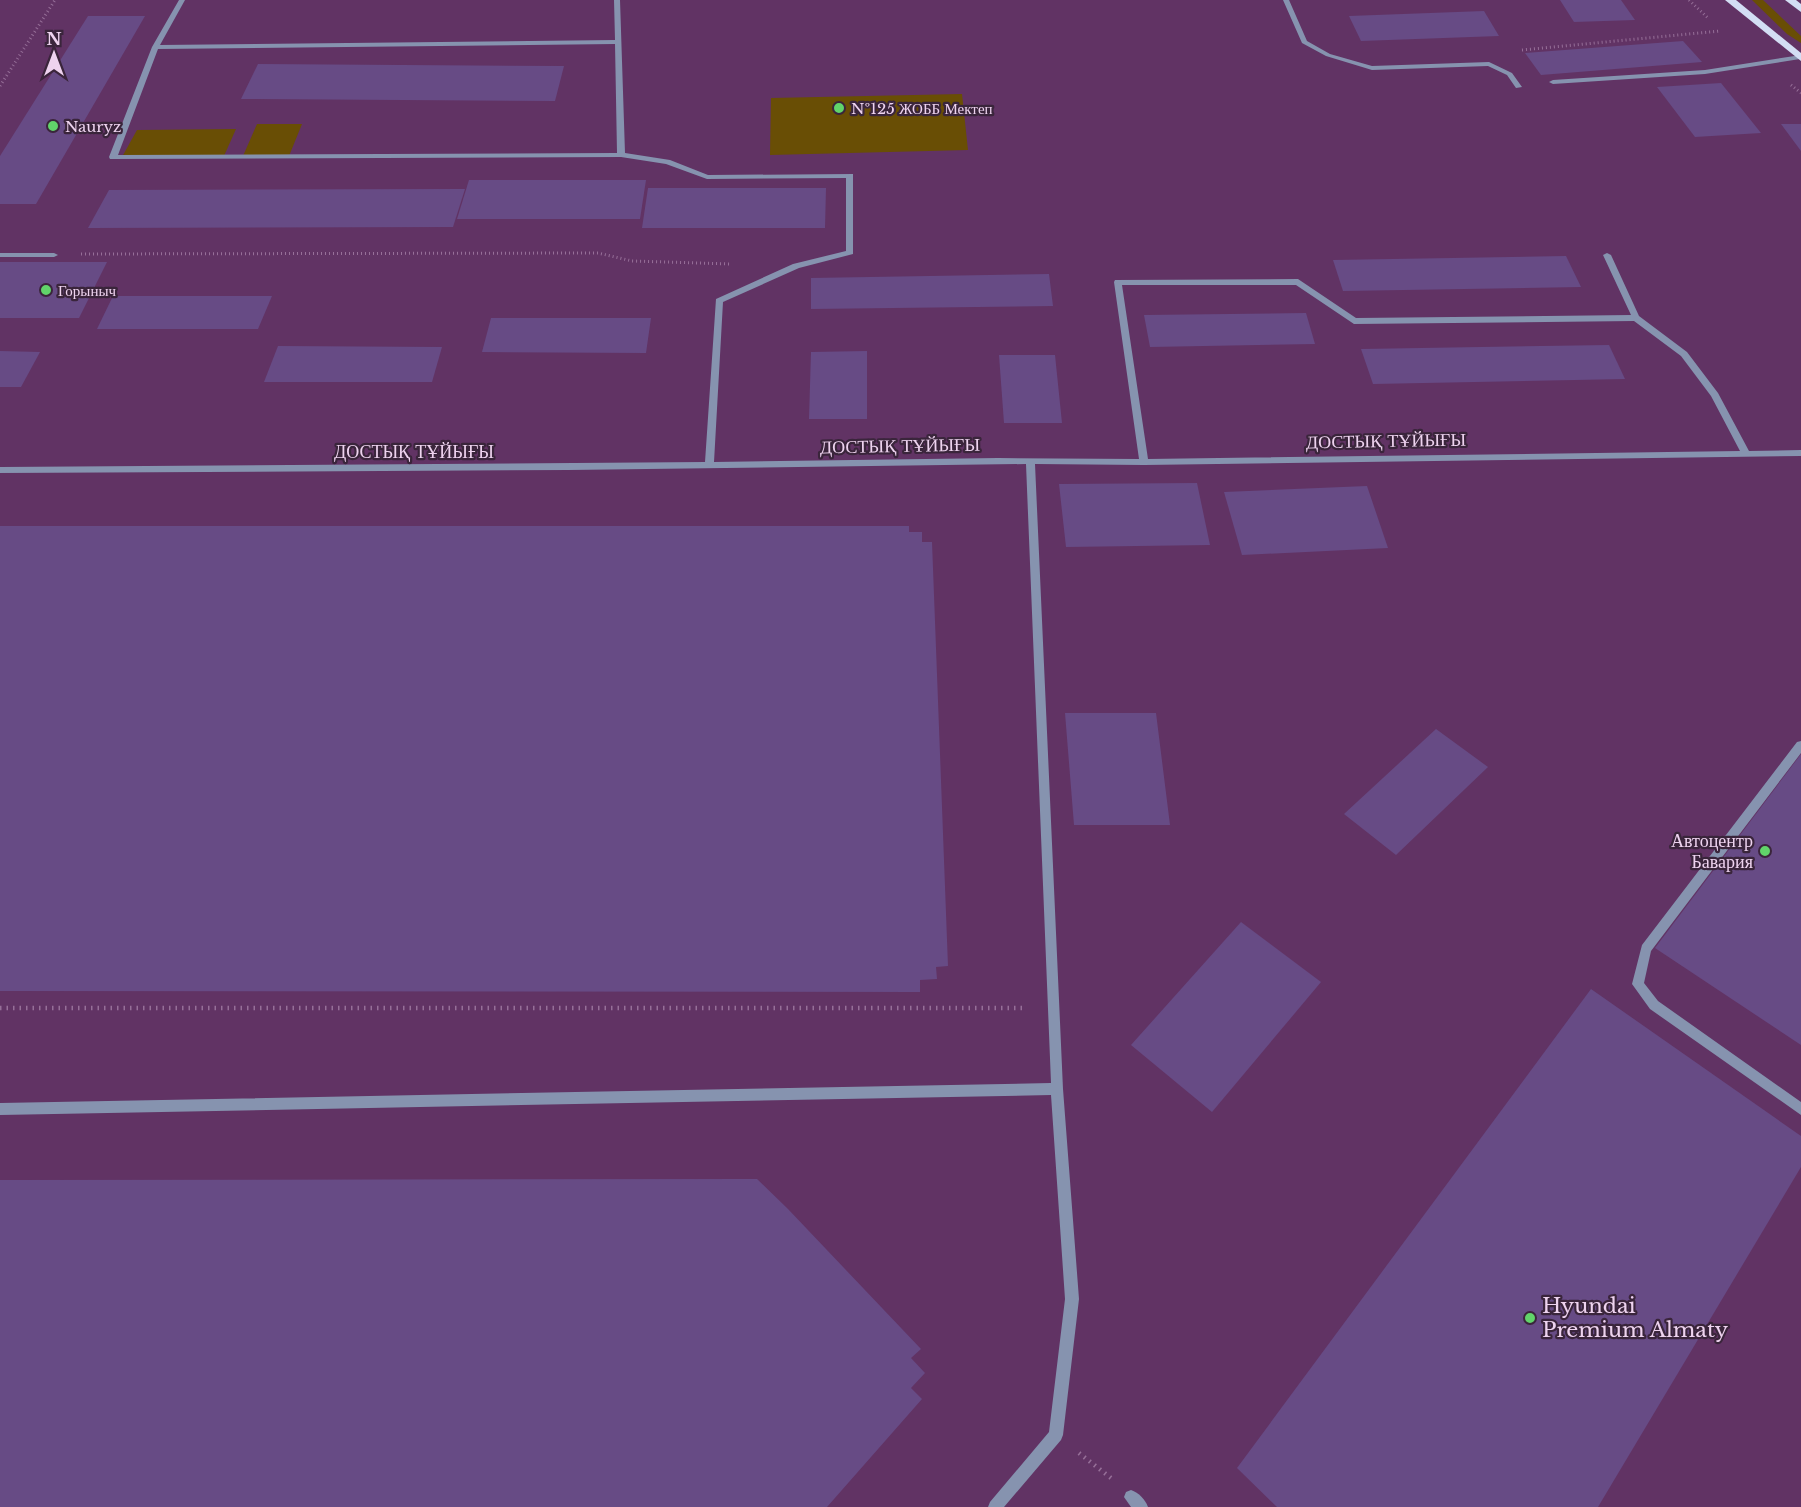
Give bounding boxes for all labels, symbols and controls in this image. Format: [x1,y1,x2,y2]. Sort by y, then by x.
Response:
north arrow [24,24,84,84]
text: N [46,29,62,49]
place label: №125 ЖОББ Мектеп [851,99,993,118]
marker: №125 ЖОББ Мектеп [832,101,846,115]
place label: Nauryz [65,117,121,136]
marker: Nauryz [46,119,60,133]
place label: Горыныч [58,281,117,300]
marker: Горыныч [39,283,53,297]
street label: ДОСТЫҚ ТҰЙЫҒЫ [1306,429,1467,453]
street label: ДОСТЫҚ ТҰЙЫҒЫ [820,434,981,458]
street label: ДОСТЫҚ ТҰЙЫҒЫ [334,441,494,463]
place label: Автоцентр Бавария [1671,830,1753,873]
marker: Автоцентр Бавария [1758,844,1772,858]
place label: Hyundai Premium Almaty [1542,1293,1729,1343]
marker: Hyundai Premium Almaty [1523,1311,1537,1325]

